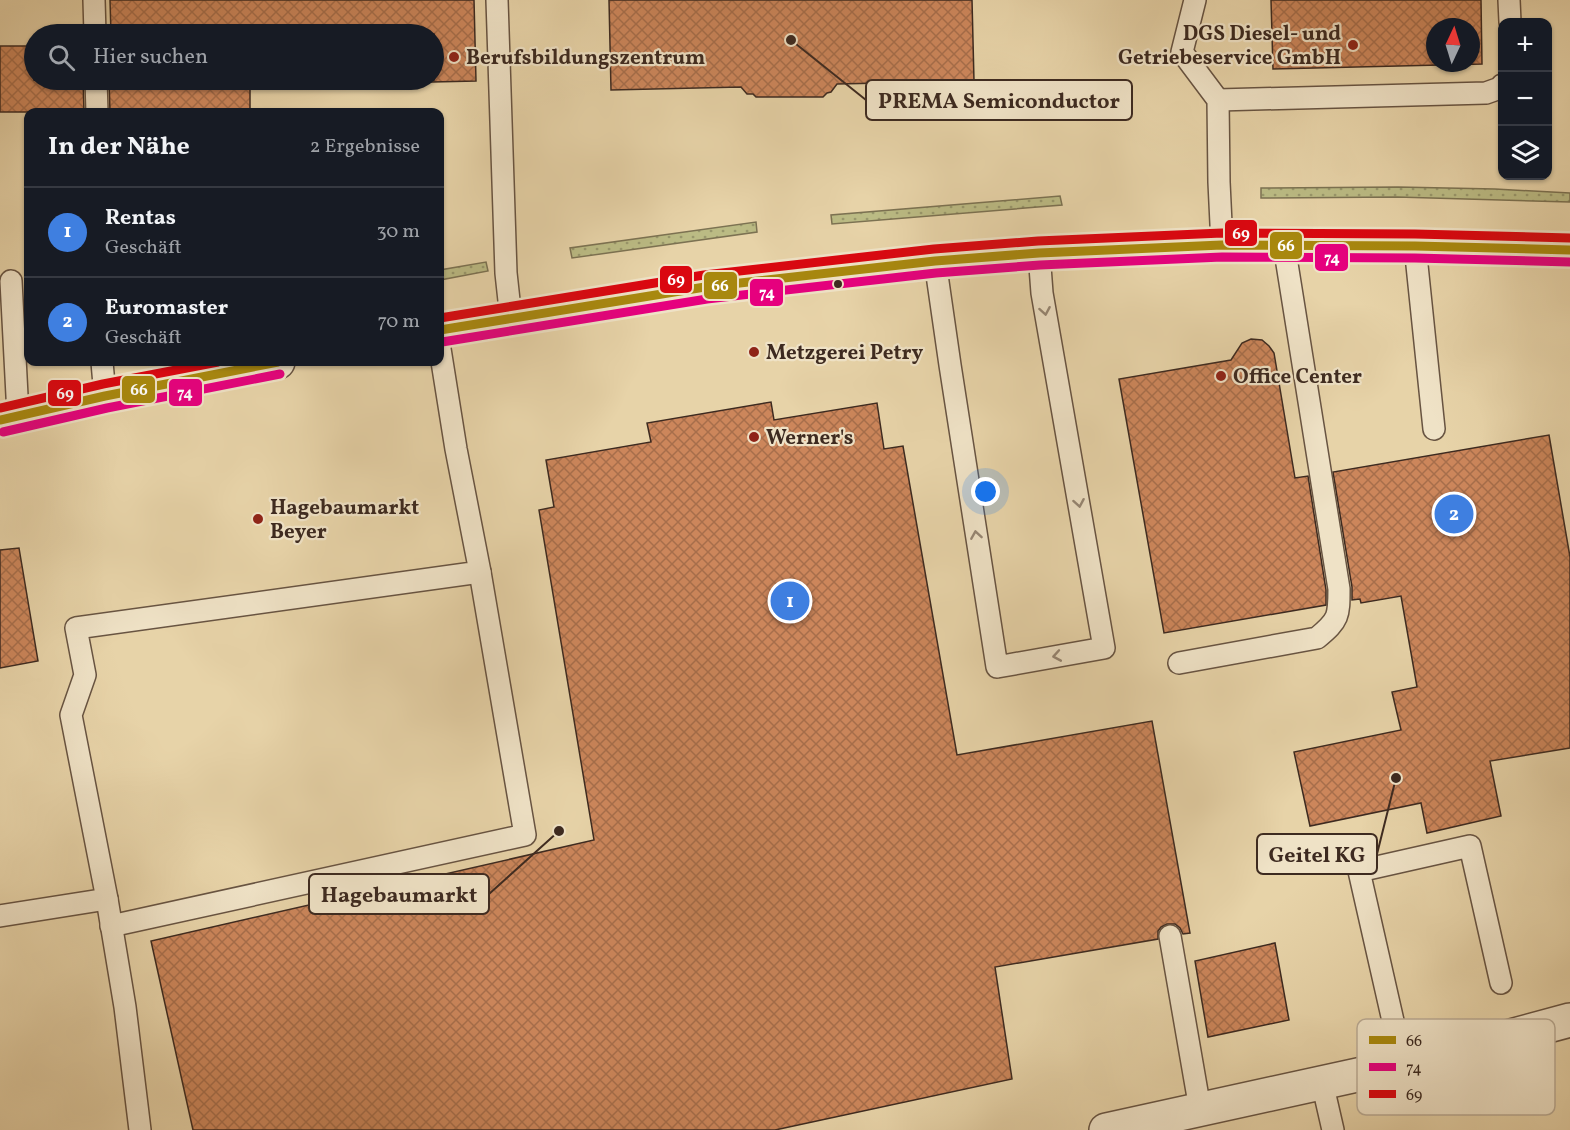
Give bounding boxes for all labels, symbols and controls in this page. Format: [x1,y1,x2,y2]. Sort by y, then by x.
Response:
north arrow [1426,18,1480,72]
map controls [1498,18,1552,180]
button: + [1498,18,1552,72]
place label: DGS Diesel- und Getriebeservice GmbH [1118,20,1341,73]
search box [24,24,444,90]
marker: DGS Diesel- und Getriebeservice GmbH [1346,38,1360,52]
icon: search [45,41,78,74]
text: Hier suchen [93,42,208,73]
place label: Berufsbildungszentrum [466,44,705,73]
marker: Berufsbildungszentrum [447,50,461,64]
button: − [1498,72,1552,126]
callout: PREMA Semiconductor [866,80,1132,120]
text: PREMA Semiconductor [878,87,1120,118]
button: layers [1498,126,1552,180]
text: In der Nähe [48,129,190,165]
text: 2 Ergebnisse [310,133,420,161]
text: Rentas [105,203,176,234]
text: 1 [63,218,72,246]
text: 30 m [376,218,420,246]
line badge: 69 [1224,219,1258,247]
text: 69 [1232,224,1250,246]
line badge: 66 [1269,231,1303,260]
text: Geschäft [105,234,182,262]
text: 66 [1277,236,1295,258]
line badge: 74 [1314,243,1349,272]
text: 74 [1324,248,1340,270]
line badge: 69 [659,265,693,294]
text: 69 [667,270,685,292]
line badge: 66 [703,271,738,300]
text: 66 [711,276,729,298]
line badge: 74 [749,278,784,307]
unlabelled marker [832,278,844,290]
text: 74 [759,283,775,305]
text: Euromaster [105,293,228,324]
one-way arrow [1039,306,1051,316]
text: 2 [62,308,73,336]
text: 70 m [377,308,420,336]
text: Geschäft [105,324,182,352]
place label: Metzgerei Petry [766,339,923,368]
marker: Metzgerei Petry [747,345,761,359]
place label: Office Center [1233,363,1362,392]
marker: Office Center [1214,369,1228,383]
line badge: 66 [121,375,156,404]
line badge: 74 [168,378,203,407]
line badge: 69 [47,379,82,407]
text: 66 [130,380,148,402]
text: 74 [177,383,193,405]
text: 69 [56,384,74,406]
place label: Werner's [766,424,854,453]
marker: Werner's [747,430,761,444]
your location [971,477,1000,506]
pin: 2 [1434,492,1474,536]
place label: Hagebaumarkt Beyer [270,494,419,547]
one-way arrow [1072,498,1085,508]
marker: Hagebaumarkt Beyer [251,512,265,526]
one-way arrow [971,530,983,540]
pin: 1 [770,578,810,624]
one-way arrow [1052,649,1062,662]
callout: Geitel KG [1257,834,1377,874]
text: Geitel KG [1269,841,1365,872]
callout: Hagebaumarkt [309,874,489,914]
text: Hagebaumarkt [321,881,477,912]
legend [1357,1019,1555,1115]
text: 66 [1406,1031,1422,1053]
text: 74 [1406,1058,1422,1080]
text: 69 [1406,1085,1422,1107]

